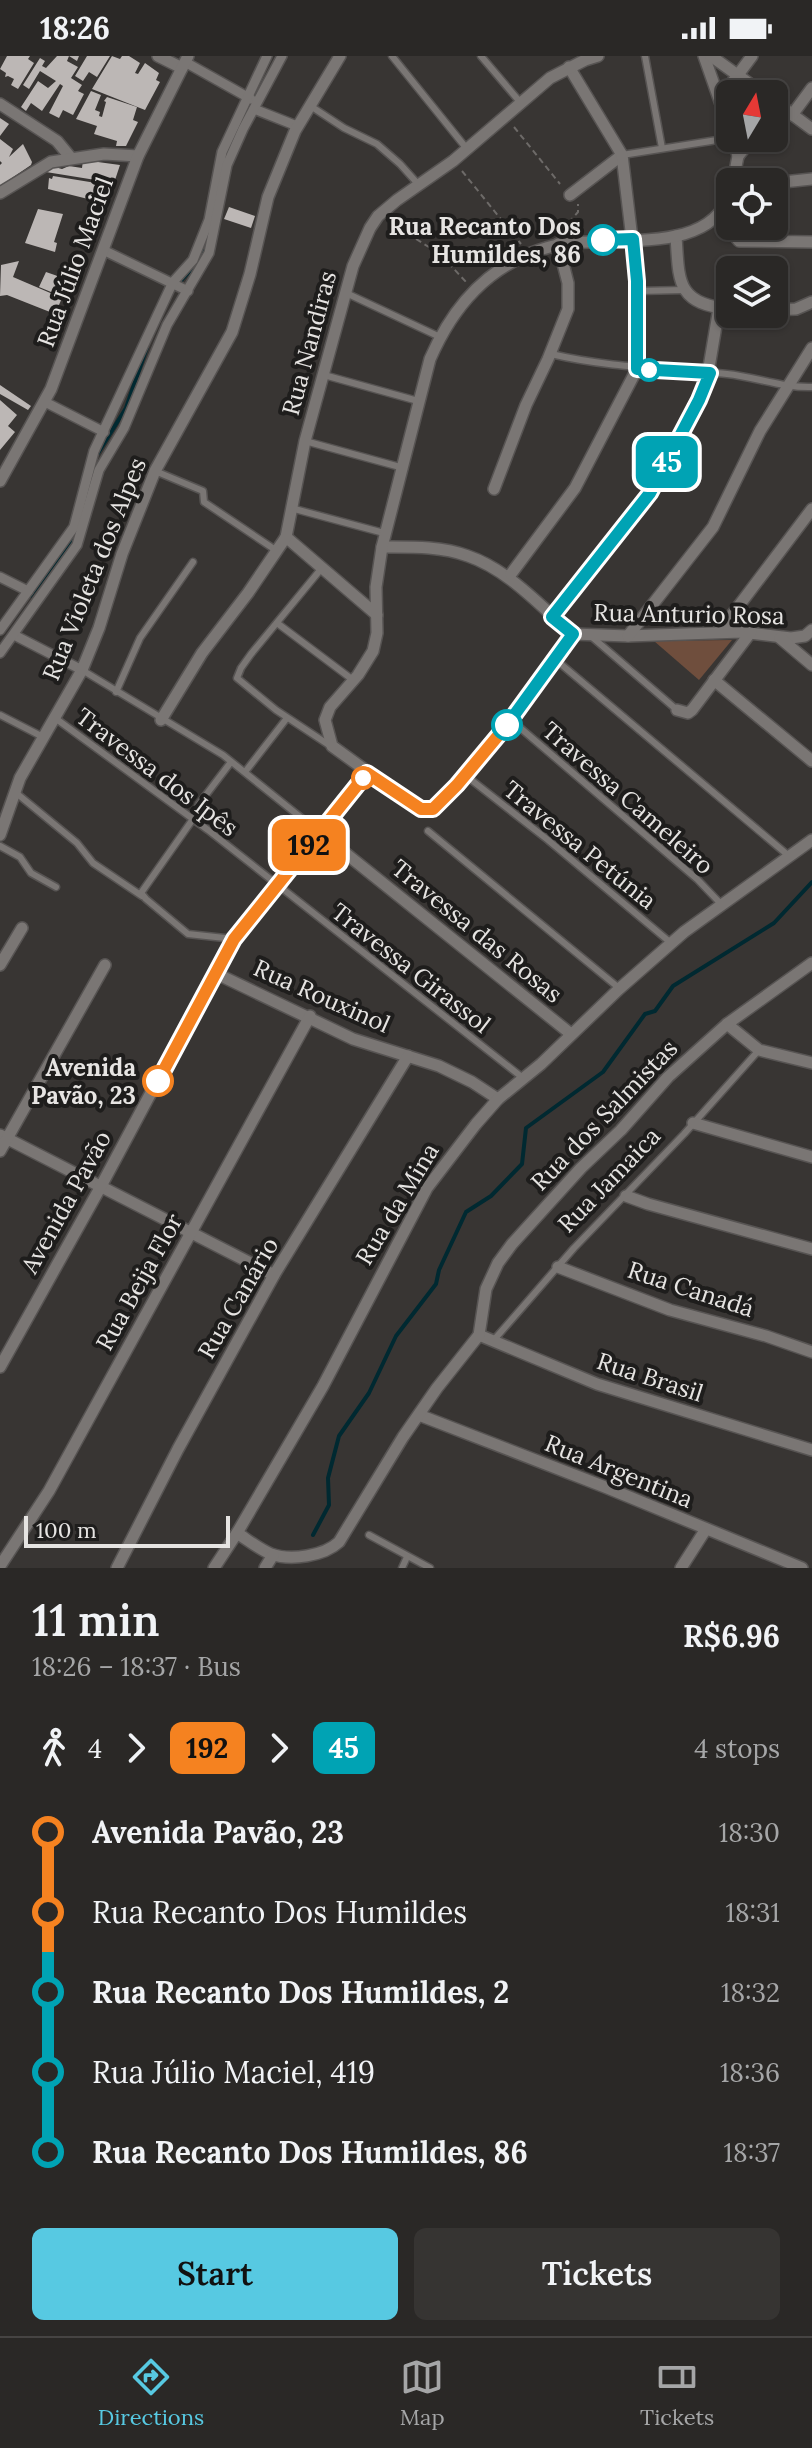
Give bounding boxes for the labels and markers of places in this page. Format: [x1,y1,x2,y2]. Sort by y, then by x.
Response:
place label: Rua Recanto Dos Humildes, 86 [388,211,581,270]
marker: Rua Recanto Dos Humildes, 86 [588,225,618,255]
unlabelled marker [638,359,660,381]
unlabelled marker [492,710,522,740]
unlabelled marker [352,767,374,789]
place label: Avenida Pavão, 23 [31,1052,136,1111]
marker: Avenida Pavão, 23 [143,1066,173,1096]

